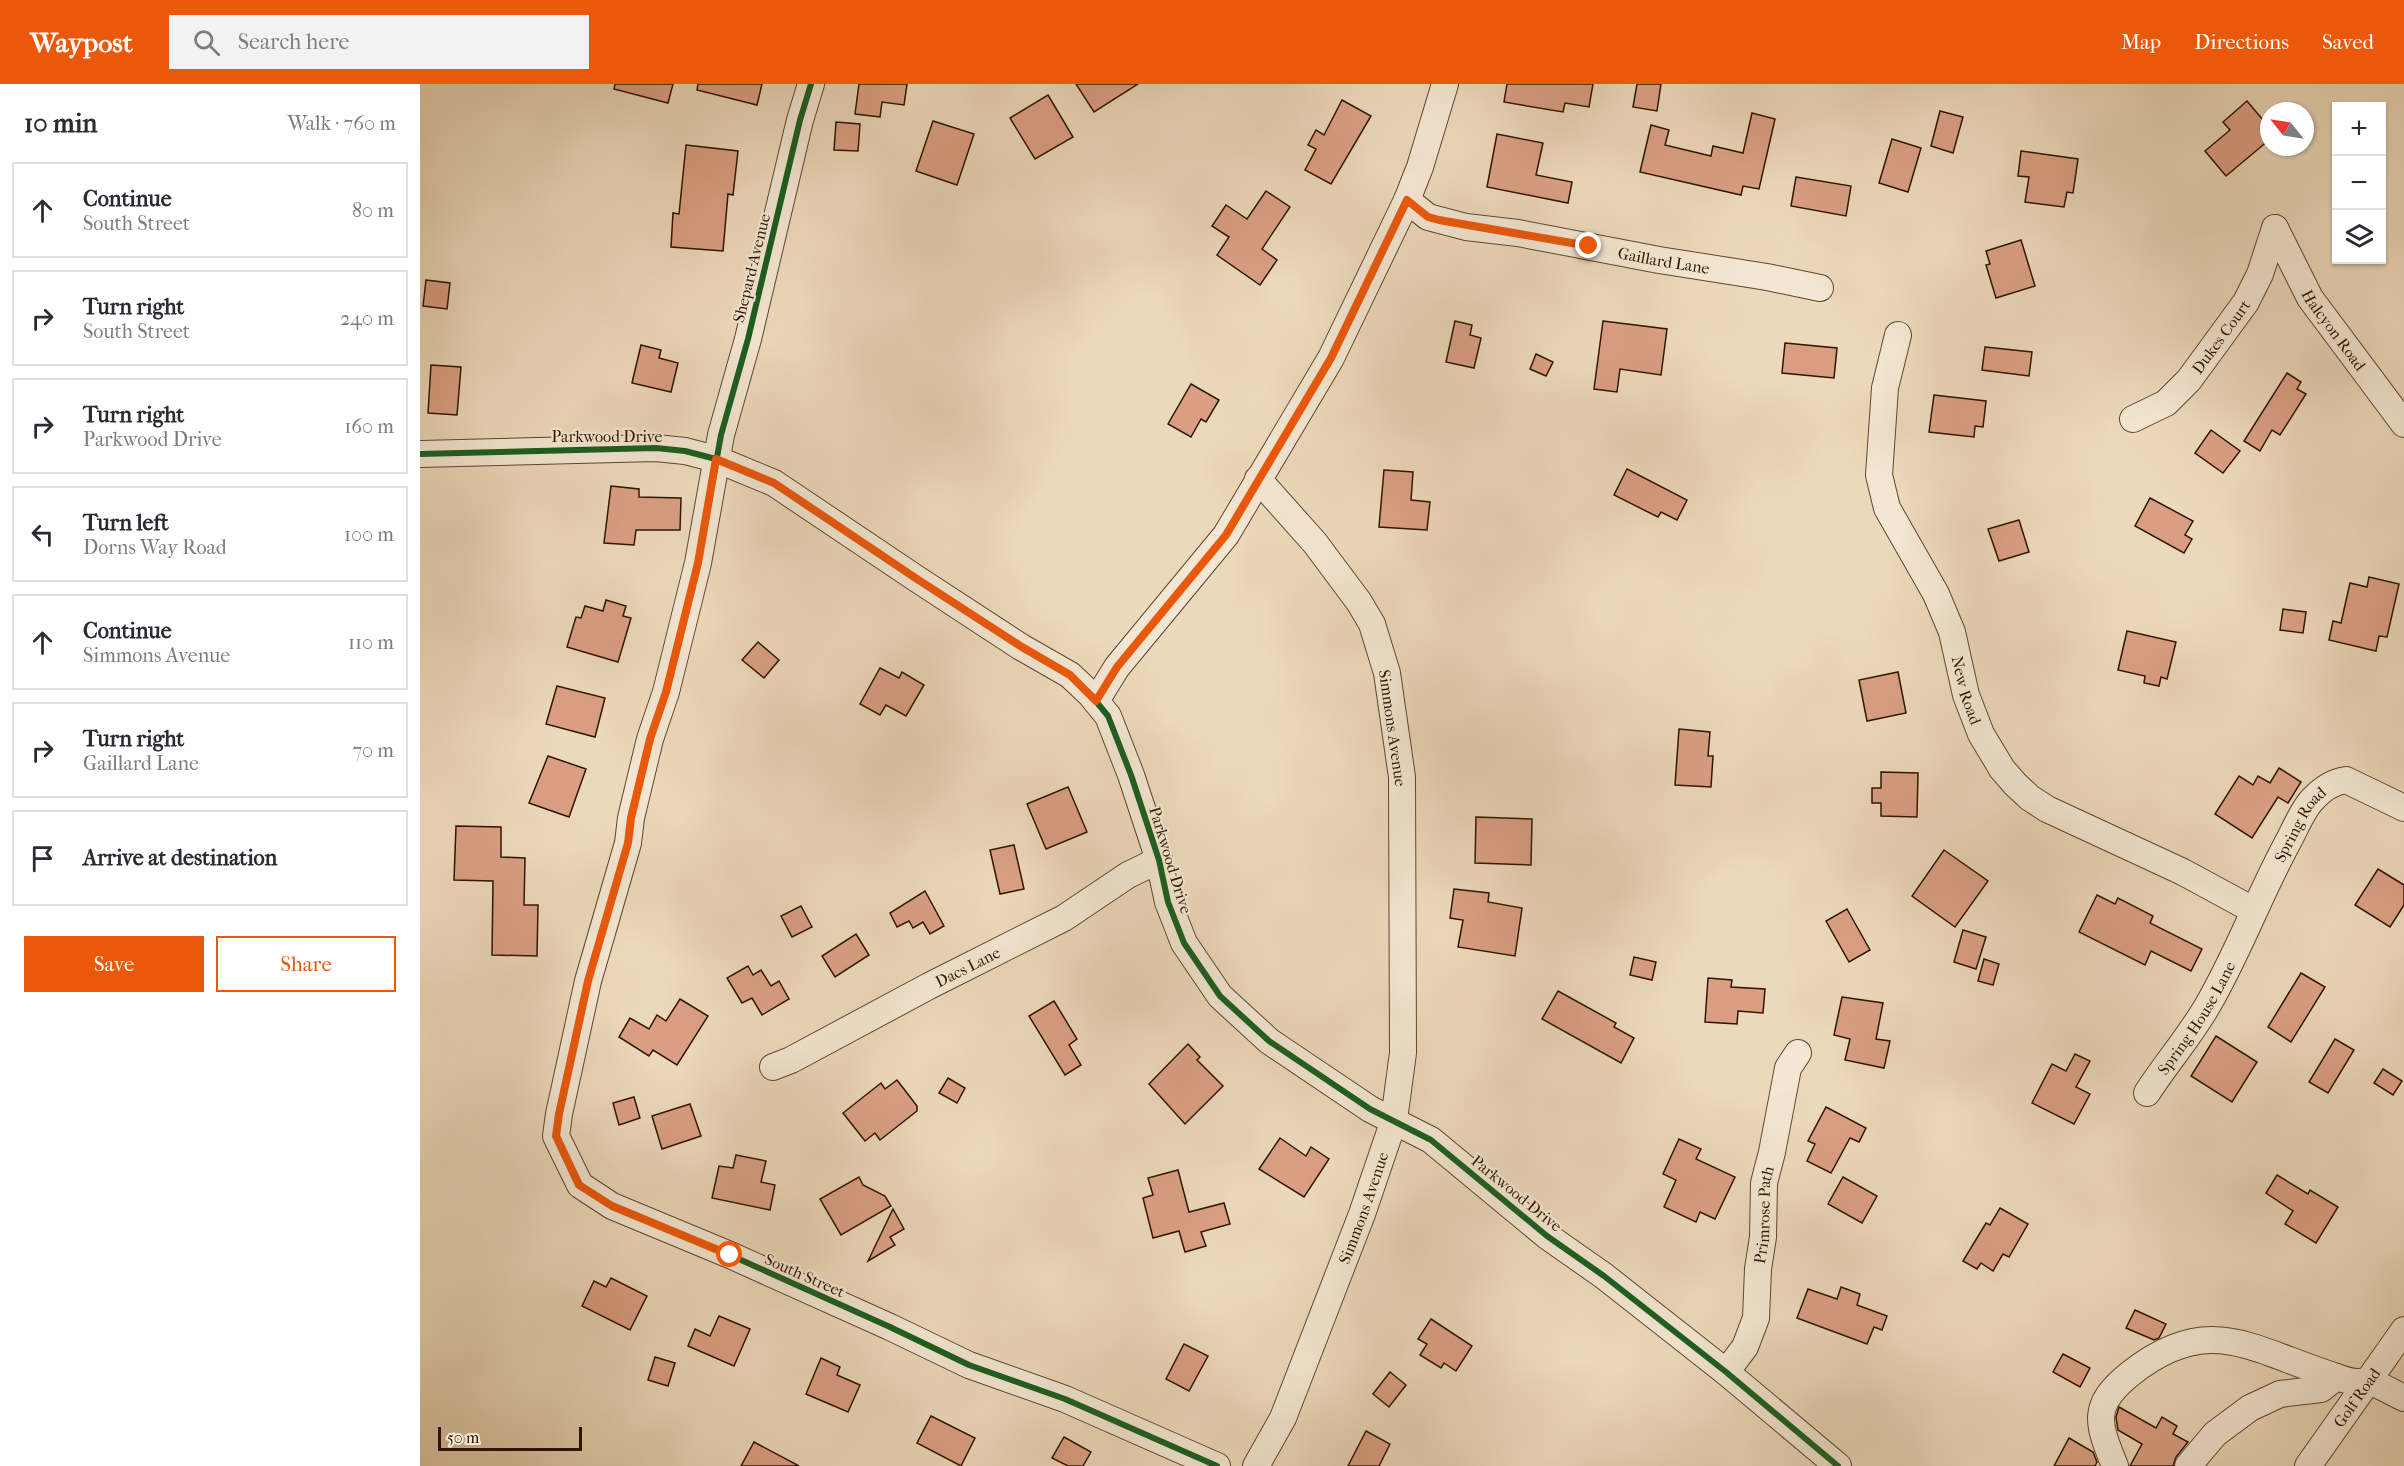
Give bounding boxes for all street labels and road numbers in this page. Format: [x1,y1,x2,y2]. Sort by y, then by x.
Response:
street label: Shepard Avenue [729,212,774,325]
street label: Gaillard Lane [1616,243,1711,278]
street label: Halcyon Road [2297,287,2370,375]
street label: Dukes Court [2188,296,2255,378]
street label: Parkwood Drive [552,427,663,446]
street label: New Road [1948,654,1986,728]
street label: Simmons Avenue [1375,668,1410,788]
street label: Spring Road [2270,782,2330,865]
street label: Parkwood Drive [1145,804,1196,916]
street label: Dacs Lane [932,943,1003,991]
street label: Spring House Lane [2154,958,2239,1079]
street label: Simmons Avenue [1335,1149,1392,1267]
street label: Parkwood Drive [1468,1151,1566,1236]
street label: Primrose Path [1750,1164,1778,1265]
street label: South Street [762,1249,848,1302]
street label: Golf Road [2329,1364,2384,1431]

